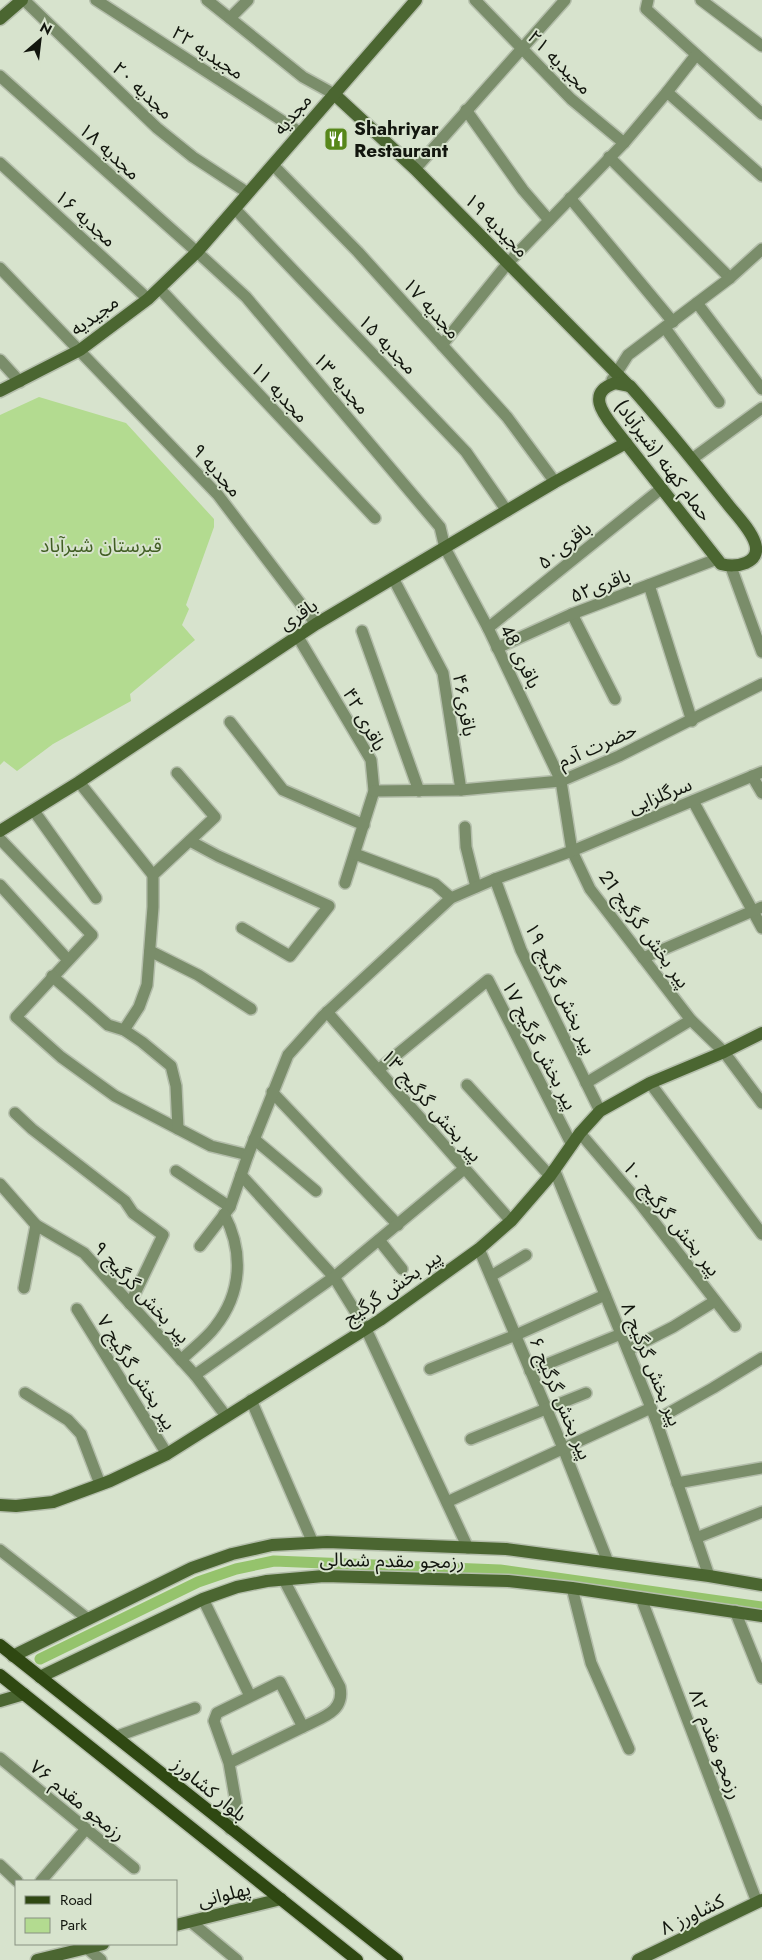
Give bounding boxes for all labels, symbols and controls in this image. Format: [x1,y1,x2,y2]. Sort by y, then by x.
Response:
north arrow [15,15,65,65]
text: N [36,17,56,40]
street label: مجیدیه ۲۲ [166,19,249,86]
street label: مجیدیه ۲۱ [521,24,598,101]
street label: مجدیه ۲۰ [106,55,179,126]
street label: مجدیه [267,88,318,141]
place label: Shahriyar Restaurant [354,115,448,164]
street label: مجدیه ۱۸ [73,116,146,186]
restaurant icon: Shahriyar Restaurant [323,126,349,152]
street label: مجدیه ۱۶ [49,183,122,253]
street label: مجیدیه ۱۹ [458,187,535,264]
street label: مجدیه ۱۷ [397,272,467,345]
street label: مجیدیه [64,289,124,342]
street label: مجدیه ۱۵ [352,308,423,381]
street label: مجدیه ۱۳ [307,346,376,420]
street label: مجدیه ۱۱ [244,356,315,429]
street label: حمام کهنه (شیرآباد) [608,394,718,528]
street label: مجدیه ۹ [185,438,248,503]
street label: باقری۵۰ [531,515,597,576]
park label: قبرستان شیرآباد [40,532,162,559]
street label: باقری۵۲ [566,562,634,609]
street label: باقری [274,592,323,637]
street label: باقری 48 [493,620,548,693]
street label: باقری۴۶ [446,672,483,738]
street label: باقری ۴۲ [336,683,393,756]
street label: حضرت آدم [553,716,641,776]
street label: سرگلزایی [624,771,696,820]
street label: پیر بخش گرگیج 21 [592,865,697,994]
street label: پیر بخش گرگیج ۱۹ [517,918,603,1059]
street label: پیر بخش گرگیج ۱۷ [494,976,584,1115]
street label: پیر بخش گرگیج ۱۳ [374,1043,488,1169]
street label: پیر بخش گرگیج ۱۰ [616,1155,727,1283]
street label: پیر بخش گرگیج ۹ [86,1235,196,1350]
street label: پیر بخش گرگیج [337,1243,448,1332]
street label: پیر بخش گرگیج ۸ [613,1298,689,1431]
street label: پیر بخش گرگیج ۷ [89,1309,183,1436]
street label: پیر بخش گرگیج ۶ [522,1332,599,1464]
street label: رزمجو مقدم شمالی [319,1546,465,1576]
street label: رزمجو مقدم ۸۲ [681,1685,749,1804]
street label: بلوار کشاورز [166,1750,253,1828]
street label: رزمجو مقدم ۷۶ [23,1753,131,1848]
street label: پهلوانی [195,1875,253,1914]
legend [15,1880,178,1945]
street label: کشاورز ۸ [656,1887,730,1942]
text: Road [60,1889,92,1911]
text: Park [60,1914,87,1936]

